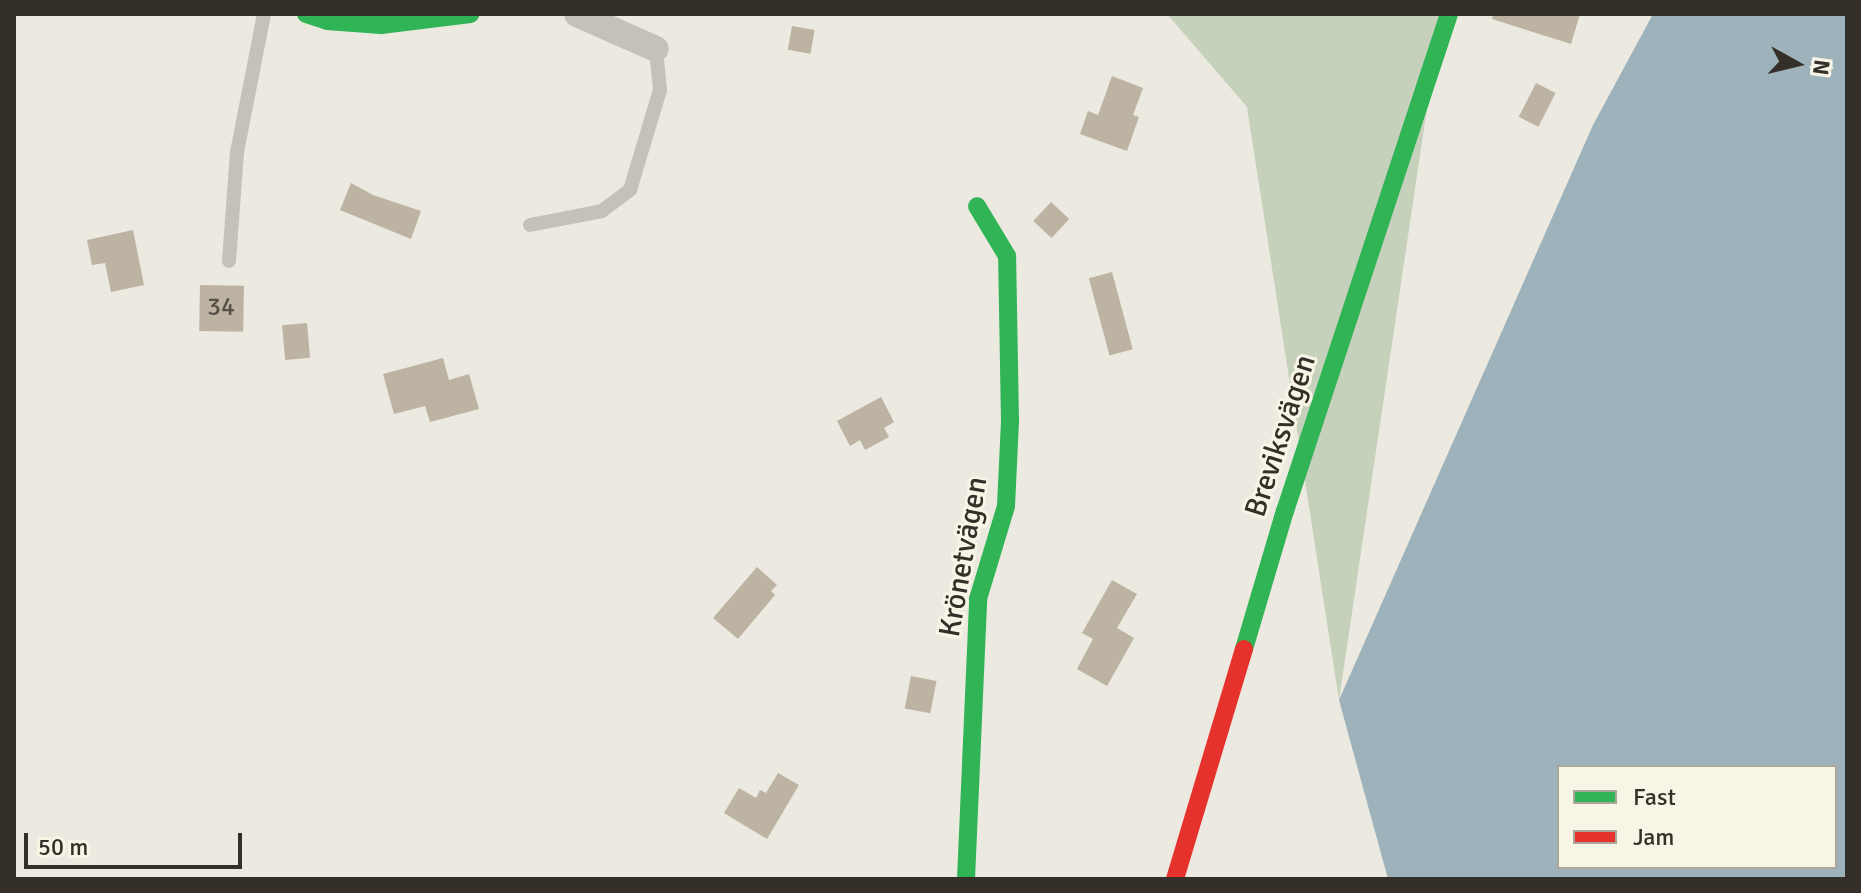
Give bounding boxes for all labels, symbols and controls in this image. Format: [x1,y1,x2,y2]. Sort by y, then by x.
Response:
north arrow [1757,24,1837,104]
text: N [1807,58,1836,77]
house number: 34 [207,292,235,324]
street label: Breviksvägen [1238,350,1324,522]
street label: Krönetvägen [932,474,996,640]
legend [1557,765,1837,869]
text: Fast [1633,782,1676,812]
scale bar [28,817,246,867]
text: Jam [1633,822,1674,852]
text: 50 m [38,832,88,862]

